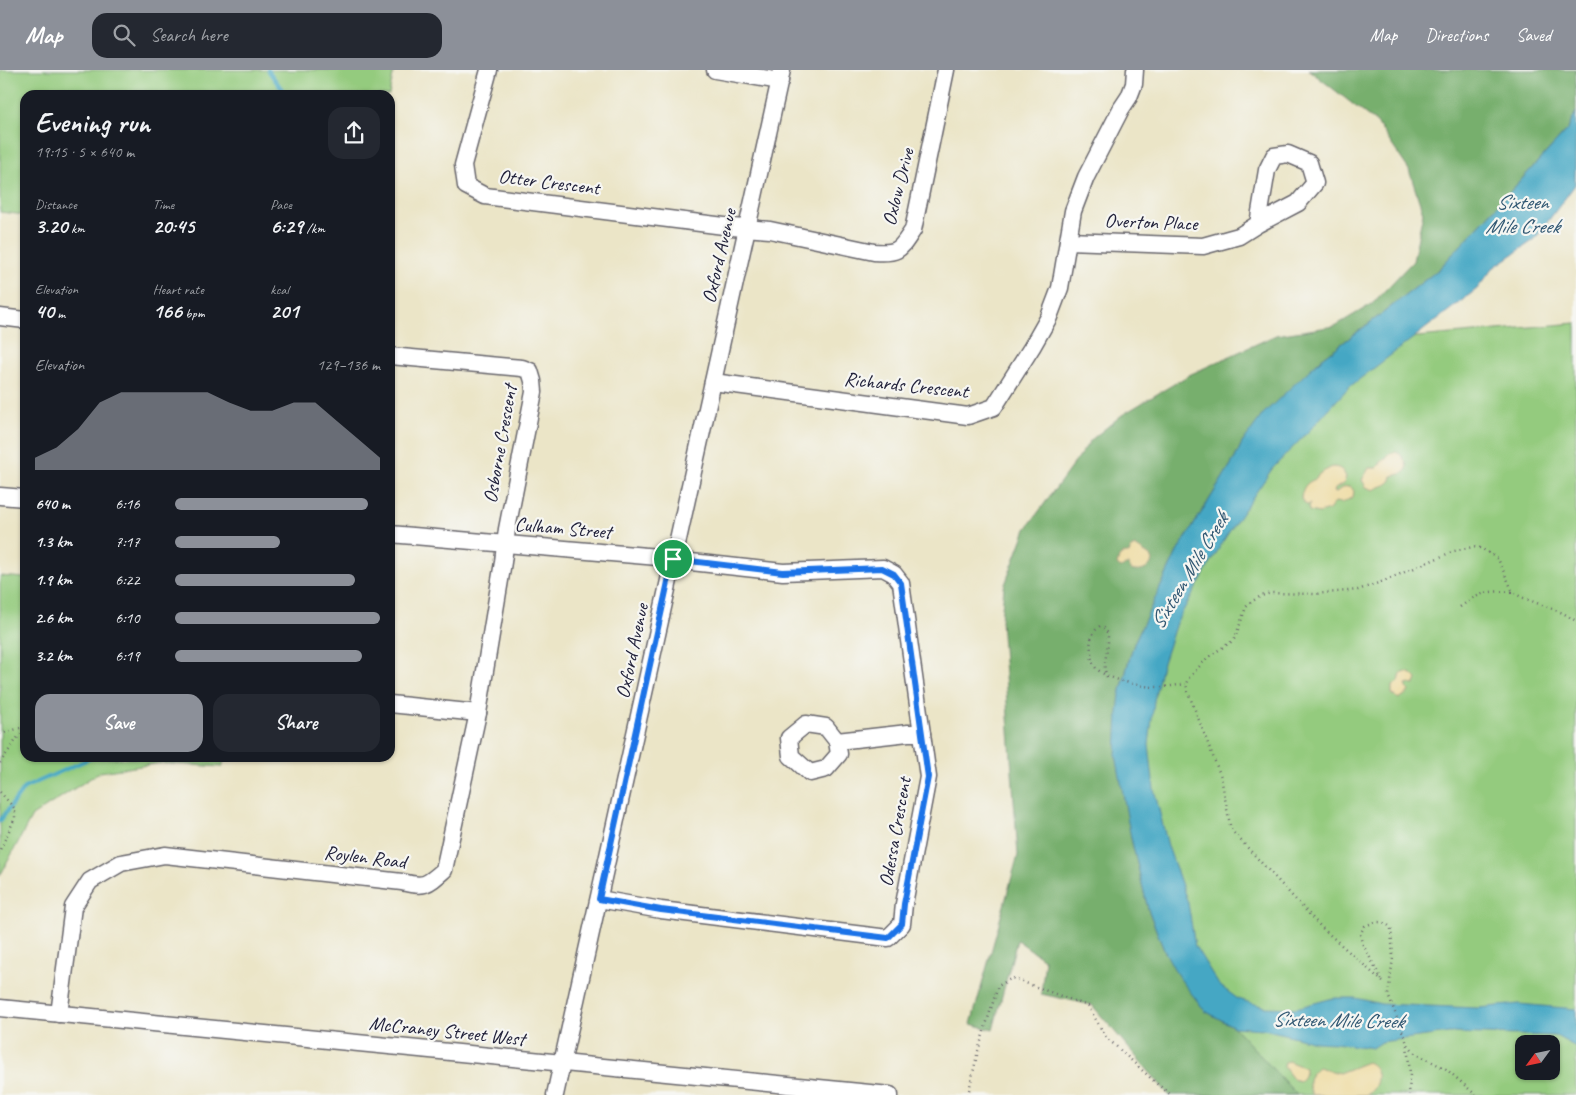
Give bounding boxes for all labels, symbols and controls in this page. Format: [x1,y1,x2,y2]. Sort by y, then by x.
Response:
search box [92,13,442,58]
text: Map [25,20,62,50]
icon: search [110,21,138,49]
text: Search here [150,23,228,47]
text: Map [1370,24,1397,46]
text: Directions [1425,24,1488,46]
text: Saved [1516,24,1551,46]
text: Evening run [35,105,150,140]
button: share [328,107,380,159]
text: 19:15 · 5 × 640 m [35,142,134,162]
street label: Oxlow Drive [876,144,920,228]
street label: Otter Crescent [497,163,603,201]
water label: Sixteen Mile Creek [1485,189,1563,239]
text: Distance [35,196,77,213]
text: Time [153,196,174,213]
text: Pace [270,196,292,213]
street label: Oxford Avenue [696,205,742,306]
street label: Overton Place [1104,208,1199,236]
text: 3.20 [35,213,68,239]
text: 20:45 [153,213,194,239]
text: 6:29 [270,213,303,239]
text: km [68,220,85,237]
text: /km [303,220,325,237]
text: Elevation [35,281,78,298]
text: Heart rate [153,281,204,298]
text: kcal [270,281,289,298]
text: 40 [35,298,54,324]
text: 166 [153,298,182,324]
text: 201 [270,298,299,324]
text: m [54,305,65,322]
text: bpm [182,305,205,322]
text: Elevation [35,355,84,375]
text: 129–136 m [317,355,380,375]
street label: Richards Crescent [843,366,972,404]
street label: Osborne Crescent [477,380,523,505]
text: 640 m [35,494,70,514]
text: 6:16 [115,494,140,514]
water label: Sixteen Mile Creek [1144,505,1236,634]
street label: Culham Street [514,511,616,545]
text: 1.3 km [35,532,72,552]
text: 7:17 [115,532,140,552]
pin [652,538,694,580]
icon: arrive [659,545,687,573]
text: 1.9 km [35,570,72,590]
text: 6:22 [115,570,140,590]
street label: Oxford Avenue [610,600,655,701]
text: 2.6 km [35,608,73,628]
text: 6:10 [115,608,140,628]
text: 3.2 km [35,646,72,666]
text: 6:19 [115,646,140,666]
button: Save [35,694,203,752]
button: Share [213,694,380,752]
street label: Odessa Crescent [873,773,917,888]
street label: Roylen Road [323,840,410,875]
water label: Sixteen Mile Creek [1272,1006,1408,1034]
street label: McCraney Street West [368,1010,530,1052]
north arrow [1515,1035,1560,1080]
map controls [1515,1035,1560,1080]

